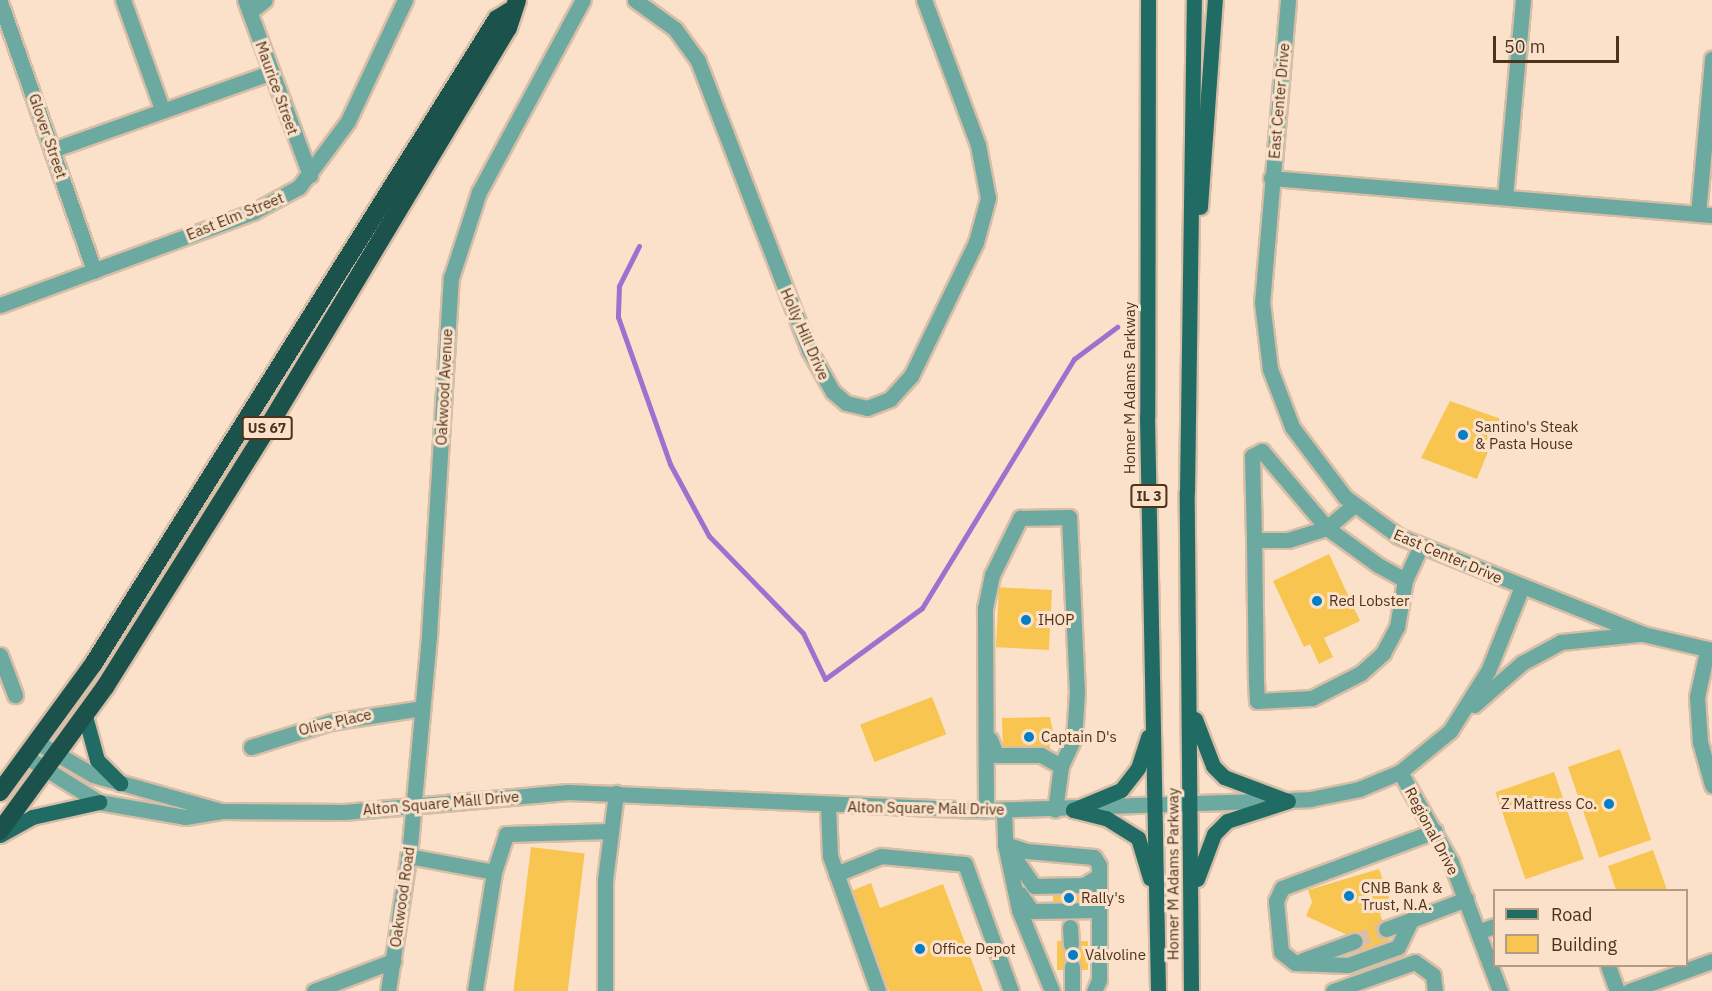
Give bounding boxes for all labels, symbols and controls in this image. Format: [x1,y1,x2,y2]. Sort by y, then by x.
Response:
scale bar [1496,24,1622,62]
text: 50 m [1504,35,1546,58]
street label: Maurice Street [252,39,302,137]
street label: East Center Drive [1265,42,1293,160]
street label: Glover Street [25,91,71,181]
street label: East Elm Street [184,188,286,244]
street label: Holly Hill Drive [777,285,833,383]
street label: Homer M Adams Parkway [1121,302,1139,474]
street label: Oakwood Avenue [432,328,456,446]
road number: US 67 [242,417,292,439]
place label: Santino's Steak & Pasta House [1475,417,1578,452]
marker: Santino's Steak & Pasta House [1456,428,1470,442]
road number: IL 3 [1130,485,1168,507]
street label: East Center Drive [1391,525,1505,587]
place label: Red Lobster [1329,592,1409,610]
marker: Red Lobster [1310,594,1324,608]
place label: IHOP [1038,611,1074,629]
marker: IHOP [1019,613,1033,627]
street label: Olive Place [297,705,373,739]
place label: Captain D's [1041,728,1117,746]
marker: Captain D's [1022,730,1036,744]
street label: Regional Drive [1401,784,1463,878]
street label: Alton Square Mall Drive [362,787,520,819]
street label: Homer M Adams Parkway [1164,788,1182,960]
place label: Z Mattress Co. [1501,795,1597,813]
marker: Z Mattress Co. [1602,797,1616,811]
street label: Alton Square Mall Drive [847,798,1005,818]
street label: Oakwood Road [386,845,418,949]
place label: CNB Bank & Trust, N.A. [1361,878,1442,913]
place label: Rally's [1081,889,1125,907]
marker: CNB Bank & Trust, N.A. [1342,889,1356,903]
legend [1493,889,1688,967]
marker: Rally's [1062,891,1076,905]
text: Road [1551,903,1592,926]
text: Building [1551,933,1617,956]
place label: Office Depot [932,940,1016,958]
marker: Office Depot [913,942,927,956]
place label: Valvoline [1085,946,1146,964]
marker: Valvoline [1066,948,1080,962]

